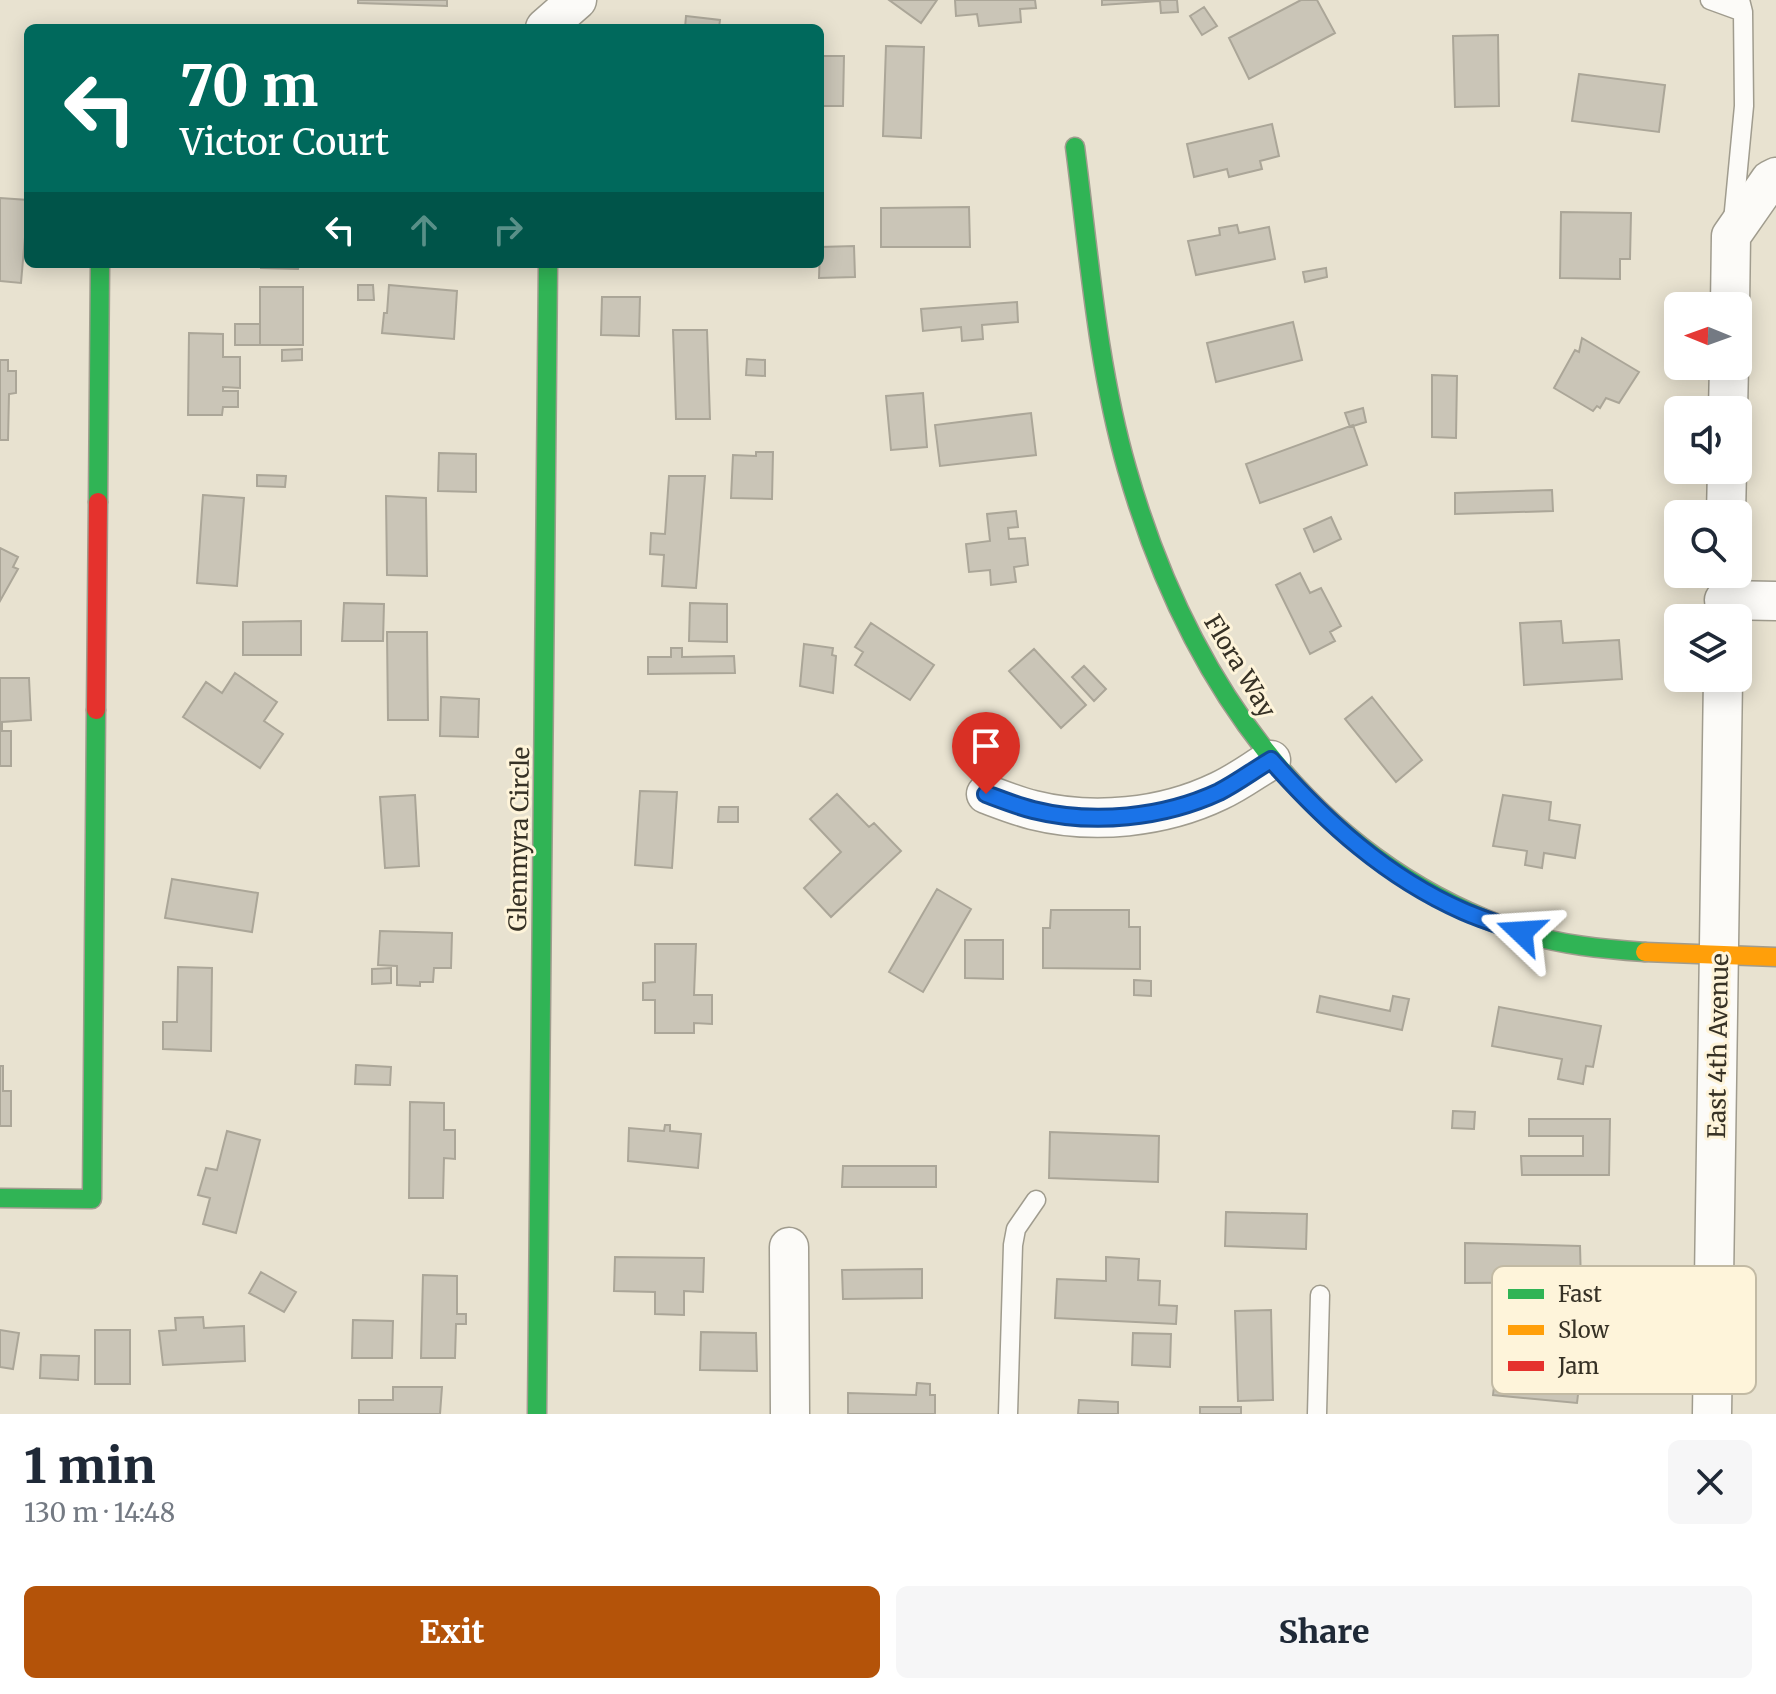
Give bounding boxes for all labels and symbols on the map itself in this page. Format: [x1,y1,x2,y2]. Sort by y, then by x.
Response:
north arrow [1664,292,1752,380]
street label: Flora Way [1197,609,1283,723]
pin [952,712,1020,794]
street label: Glenmyra Circle [502,746,536,932]
position arrow [1479,890,1563,974]
street label: East 4th Avenue [1701,953,1735,1139]
legend [1492,1266,1756,1394]
text: Fast [1558,1280,1602,1308]
text: Slow [1558,1316,1609,1344]
text: Jam [1557,1352,1599,1380]

